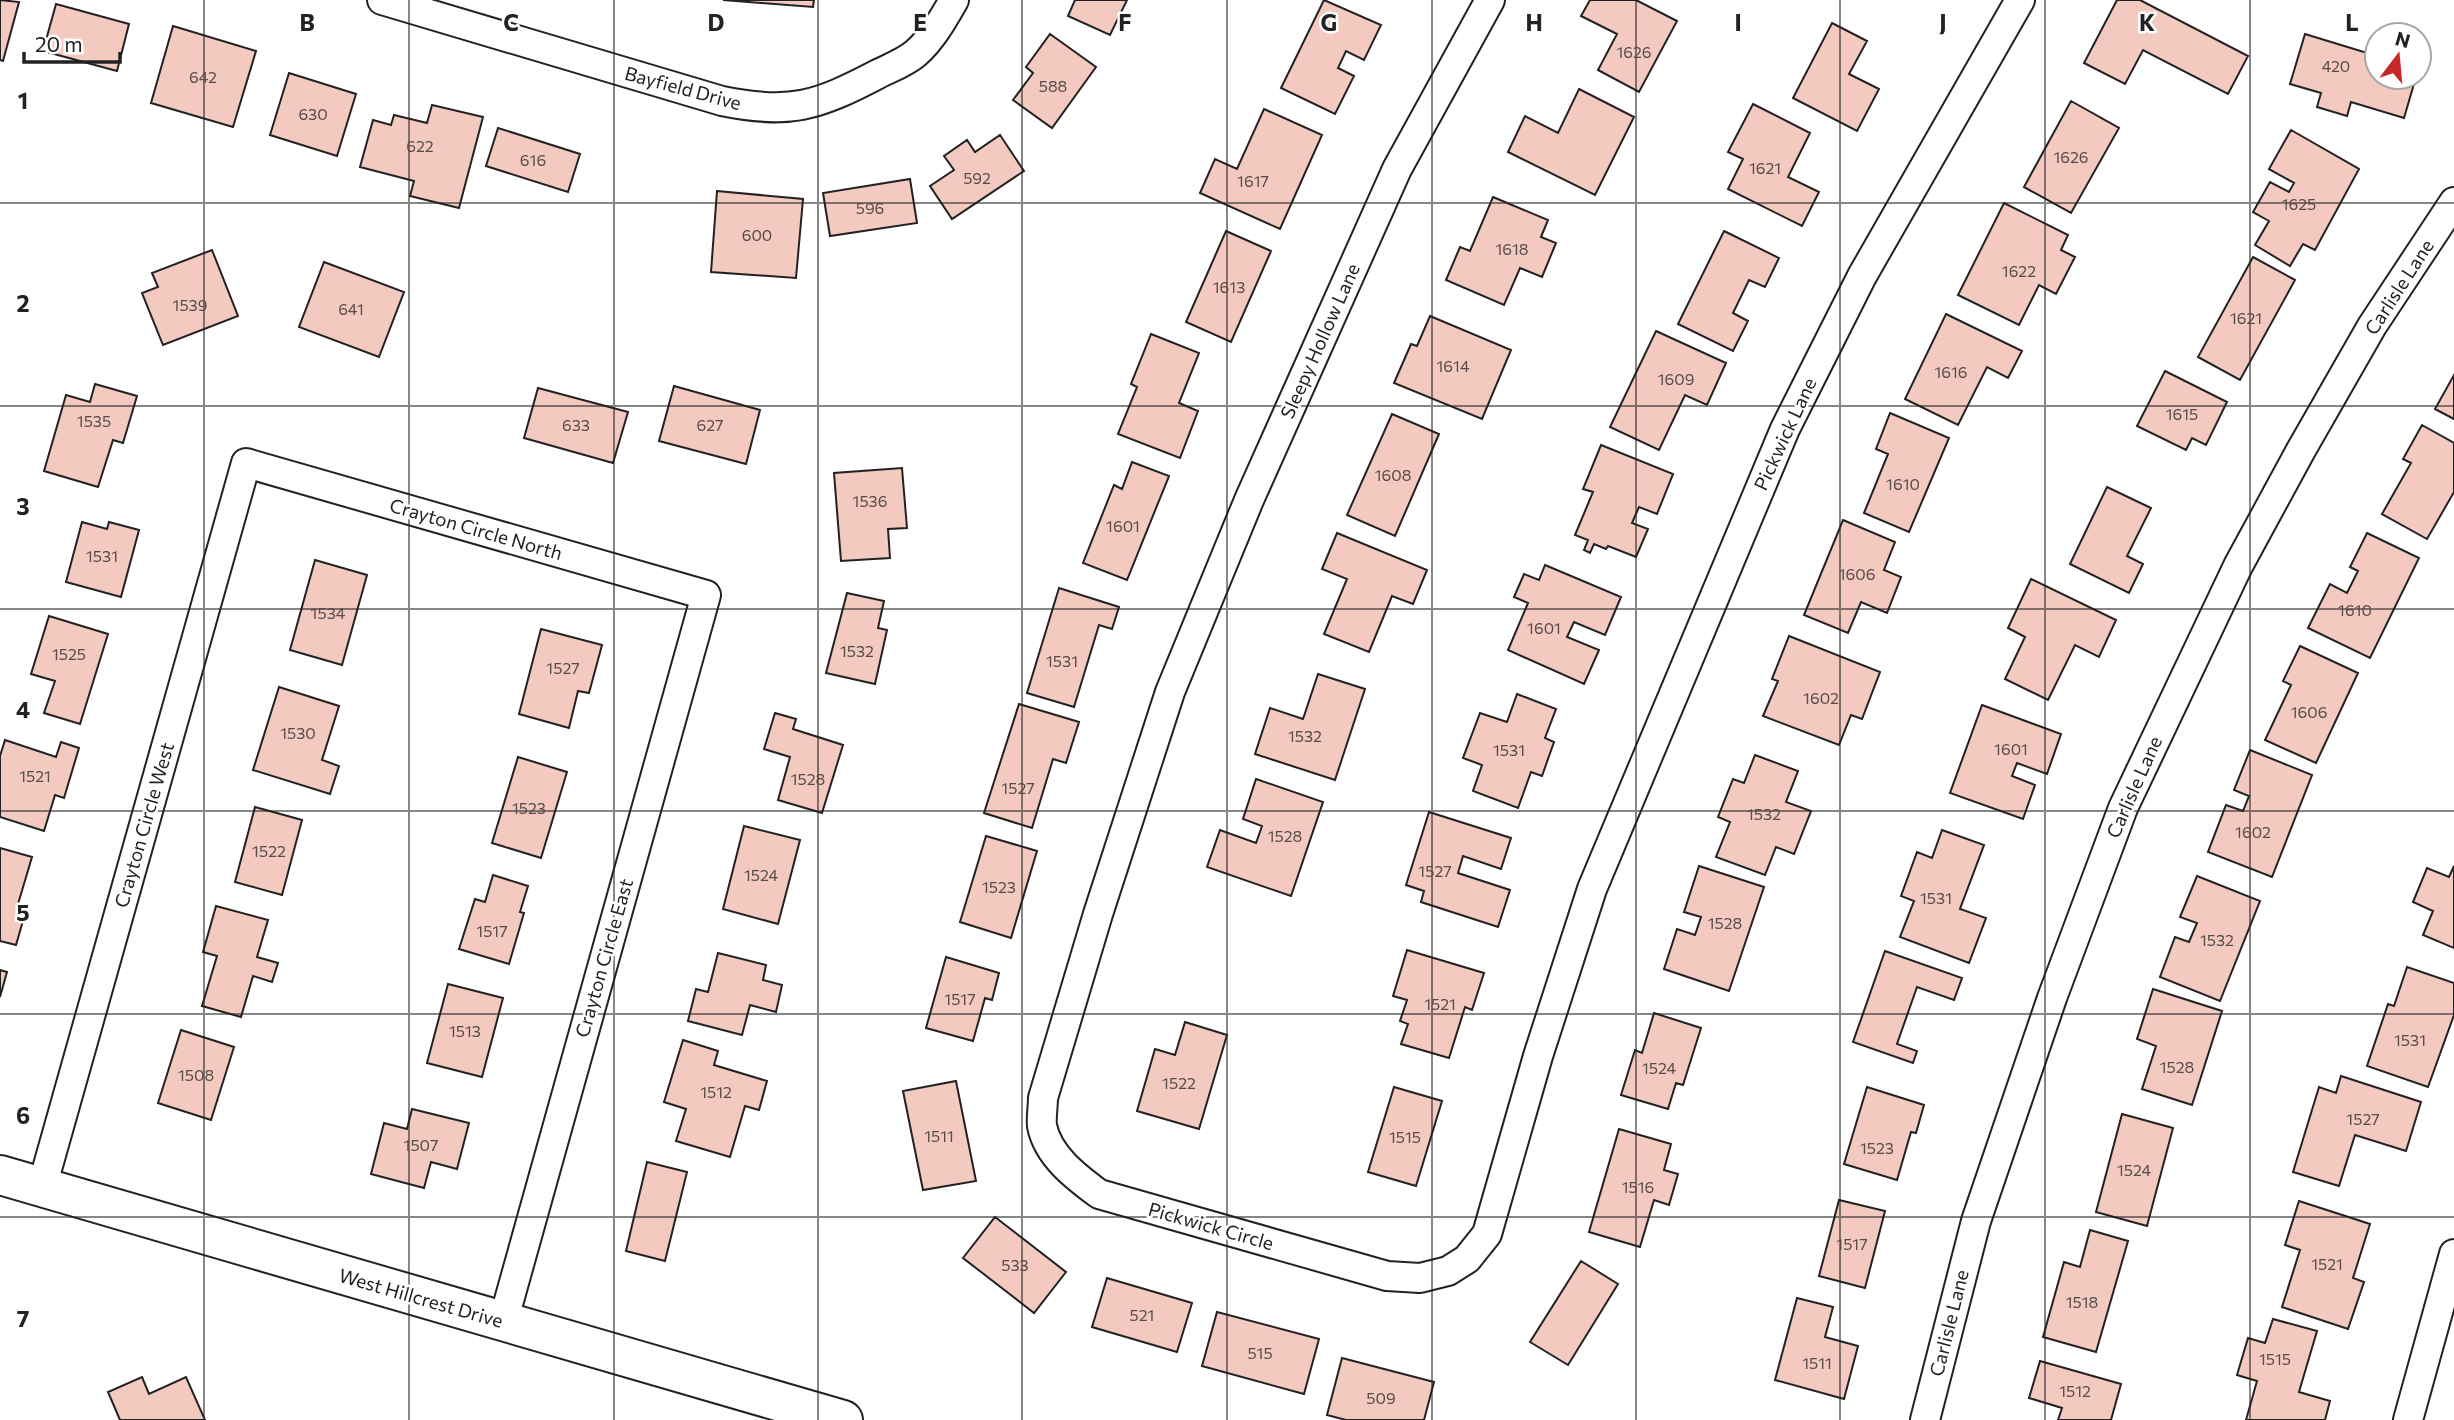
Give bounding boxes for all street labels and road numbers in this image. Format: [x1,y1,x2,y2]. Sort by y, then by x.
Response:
street label: Bayfield Drive [622,61,744,114]
street label: Carlisle Lane [2359,235,2438,339]
street label: Sleepy Hollow Lane [1275,260,1364,422]
street label: Pickwick Lane [1748,374,1821,494]
street label: Crayton Circle North [387,493,565,564]
street label: Carlisle Lane [2101,732,2166,841]
street label: Crayton Circle West [109,739,178,910]
street label: Crayton Circle East [570,876,637,1040]
street label: Pickwick Circle [1146,1197,1276,1254]
street label: West Hillcrest Drive [337,1263,506,1332]
street label: Carlisle Lane [1924,1267,1973,1379]

